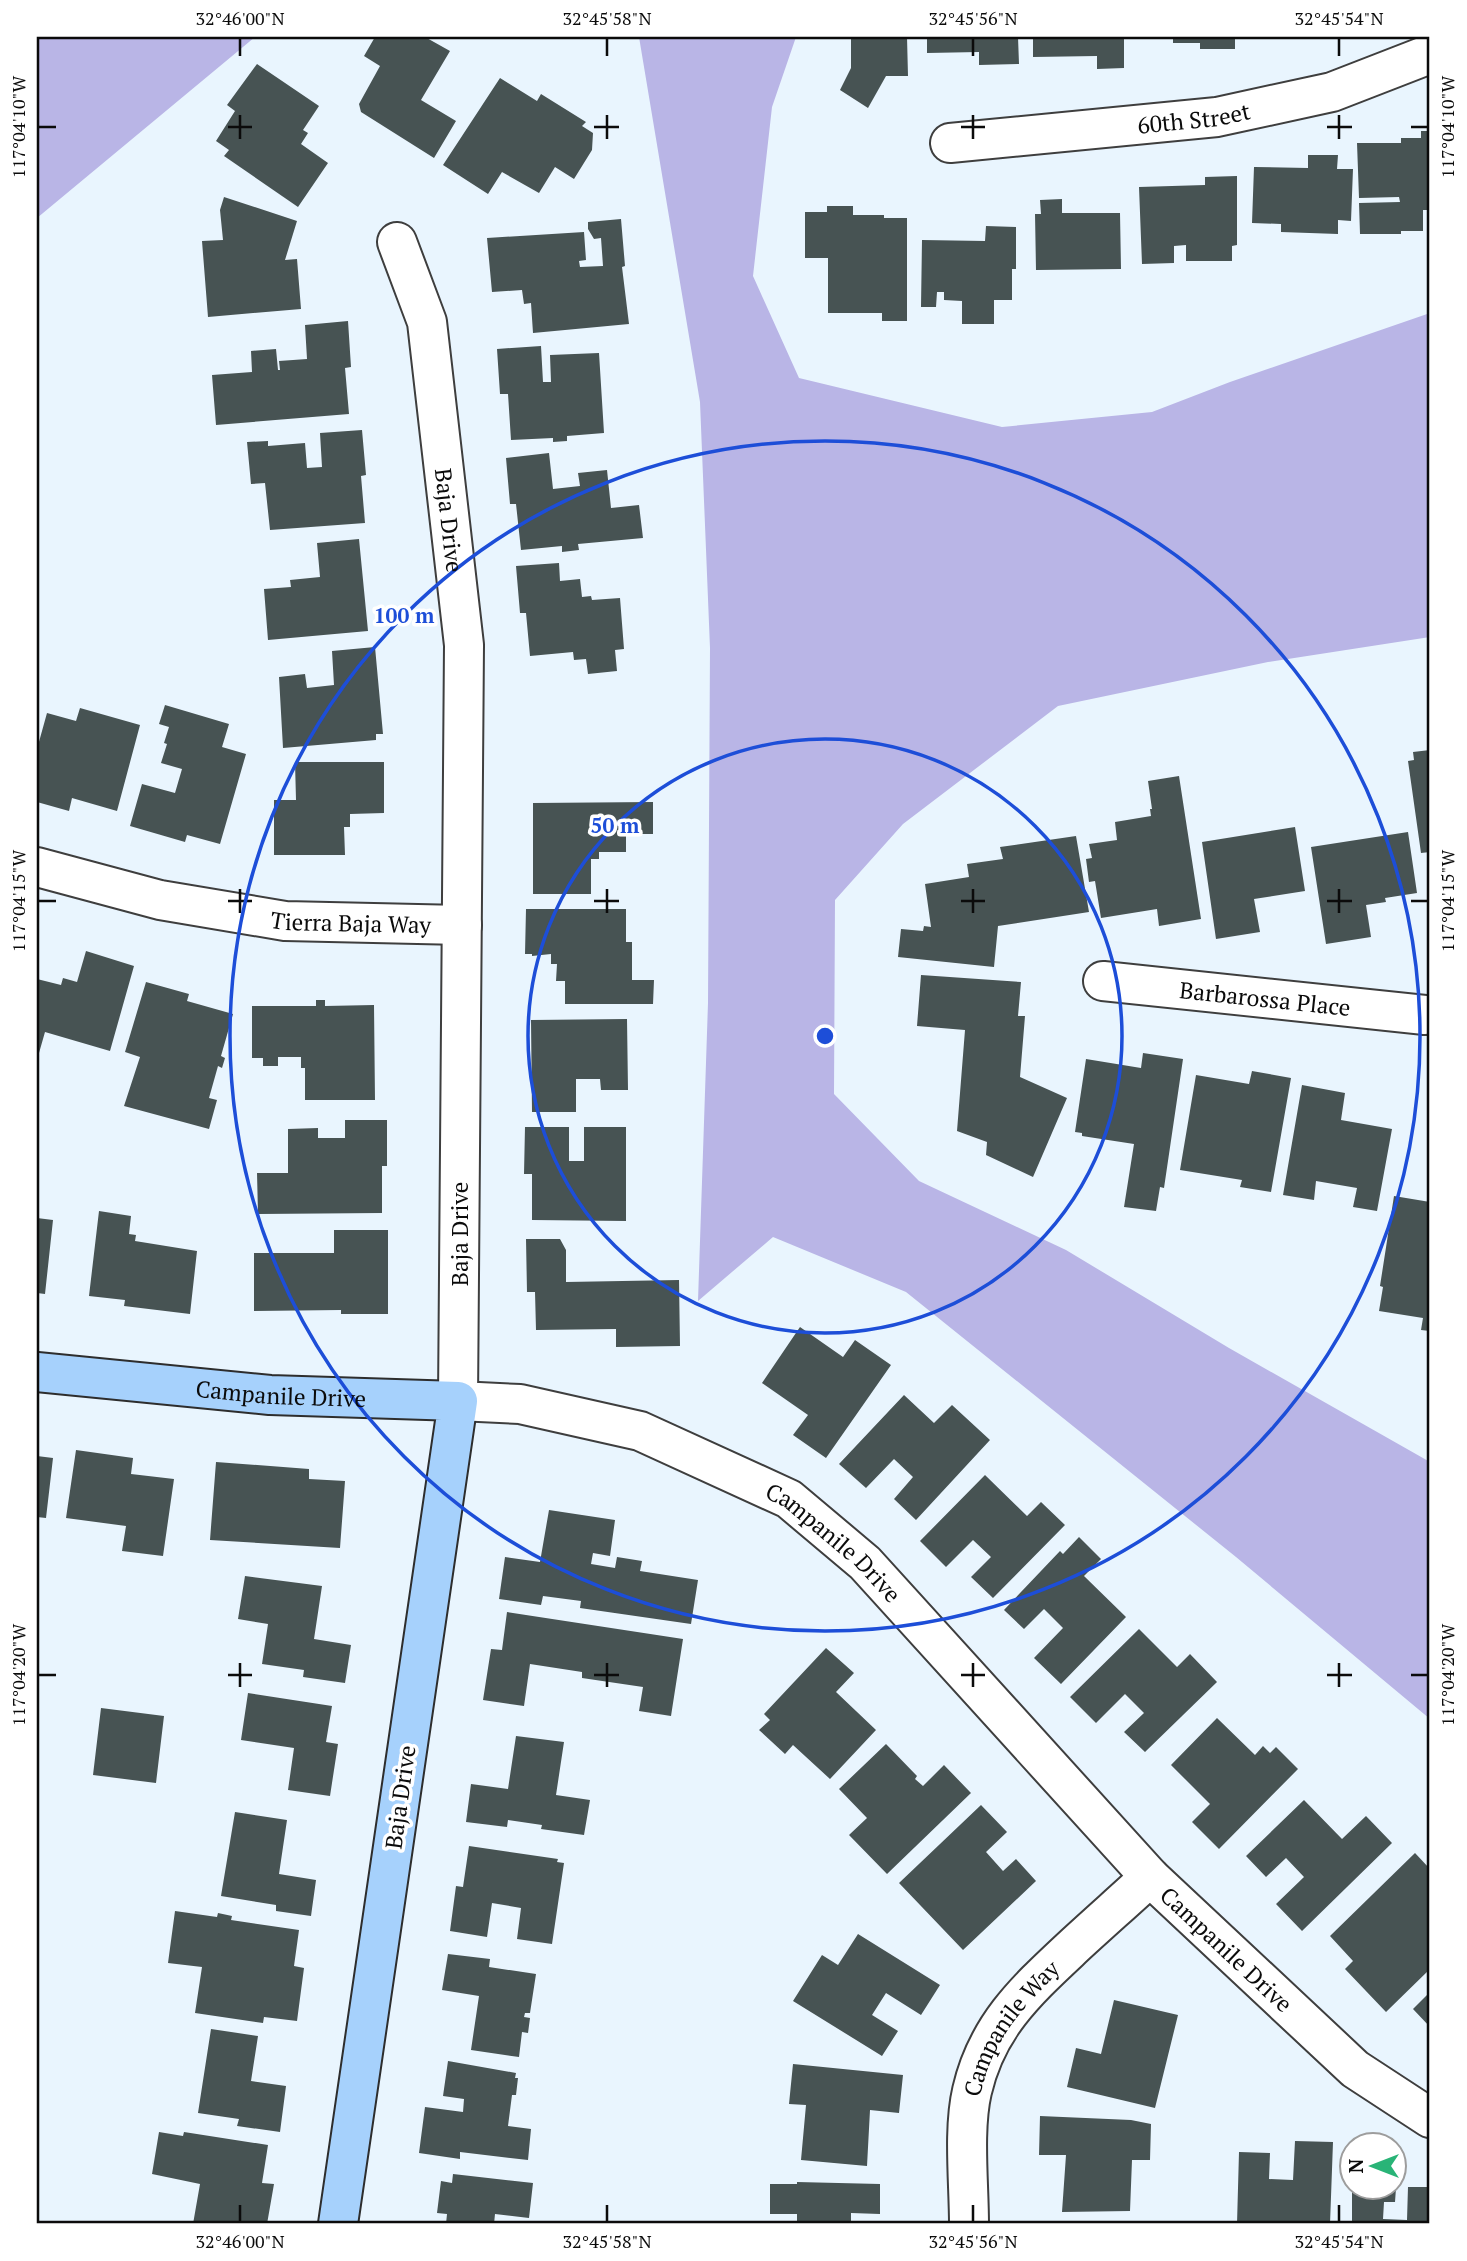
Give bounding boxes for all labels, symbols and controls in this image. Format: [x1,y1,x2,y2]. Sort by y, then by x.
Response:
text: 32°46'00"N [195,6,285,30]
text: 32°45'58"N [562,6,652,30]
text: 32°45'56"N [928,6,1018,30]
text: 32°45'54"N [1294,6,1384,30]
text: 117°04'10"W [6,76,30,178]
text: 117°04'10"W [1435,76,1459,178]
street label: 60th Street [1136,95,1254,140]
street label: Baja Drive [428,467,471,574]
text: 100 m [374,601,435,629]
text: 50 m [591,811,640,839]
text: 117°04'15"W [6,850,30,952]
text: 117°04'15"W [1435,850,1459,952]
street label: Tierra Baja Way [268,903,432,940]
street label: Barbarossa Place [1178,974,1352,1023]
centre of rings [813,1024,837,1048]
street label: Baja Drive [444,1182,475,1286]
street label: Campanile Drive [194,1372,367,1414]
street label: Campanile Drive [761,1475,908,1609]
text: 117°04'20"W [6,1624,30,1726]
text: 117°04'20"W [1435,1624,1459,1726]
street label: Baja Drive [377,1743,423,1851]
street label: Campanile Drive [1154,1879,1300,2018]
street label: Campanile Way [956,1953,1066,2099]
north arrow [1338,2132,1408,2202]
text: N [1343,2158,1368,2173]
text: 32°46'00"N [195,2229,285,2253]
text: 32°45'58"N [562,2229,652,2253]
text: 32°45'56"N [928,2229,1018,2253]
text: 32°45'54"N [1294,2229,1384,2253]

